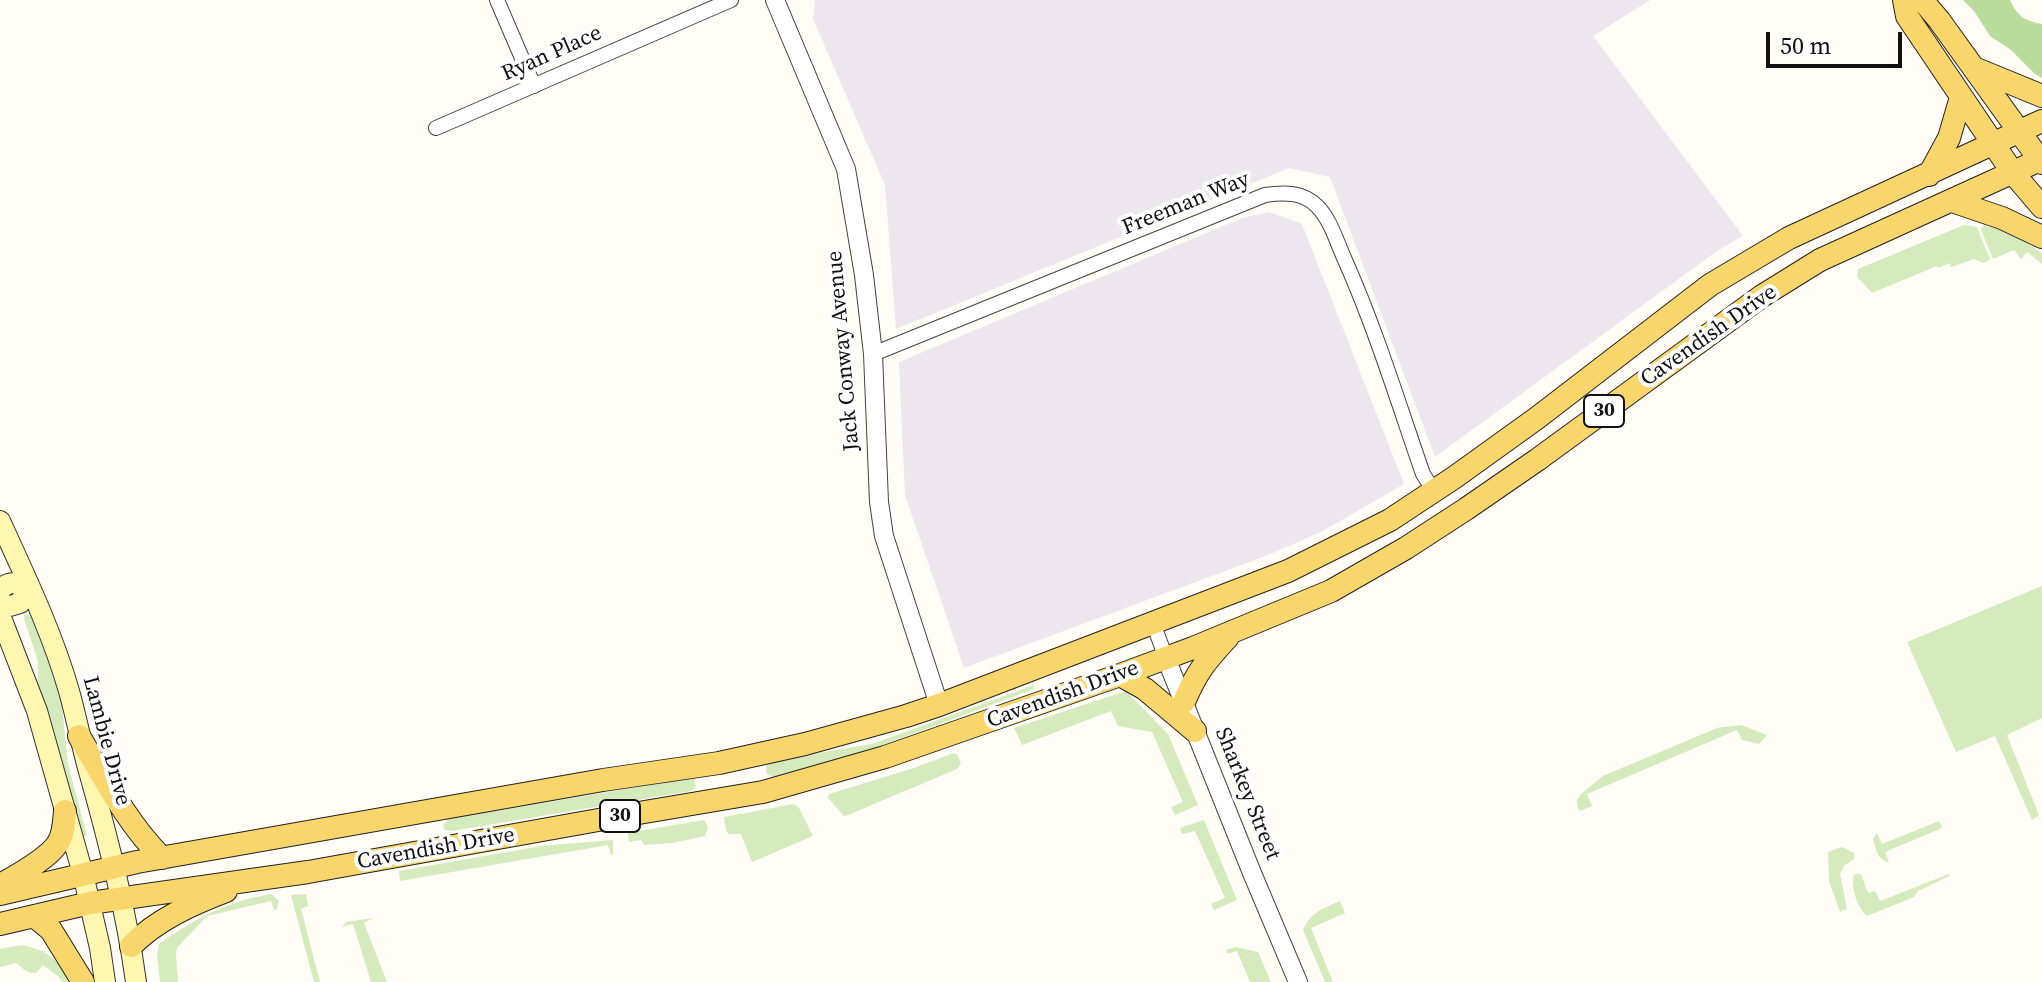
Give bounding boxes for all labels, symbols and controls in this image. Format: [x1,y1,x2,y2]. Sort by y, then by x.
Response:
scale bar [1770,16,1906,66]
street label: Ryan Place [498,20,606,88]
text: 50 m [1780,29,1831,62]
street label: Freeman Way [1118,166,1254,242]
street label: Jack Conway Avenue [822,250,866,452]
street label: Cavendish Drive [1636,279,1782,393]
road number: 30 [1584,395,1624,427]
street label: Cavendish Drive [983,655,1143,735]
street label: Lambie Drive [76,674,136,808]
street label: Sharkey Street [1208,724,1286,864]
road number: 30 [600,800,640,832]
street label: Cavendish Drive [355,822,517,876]

